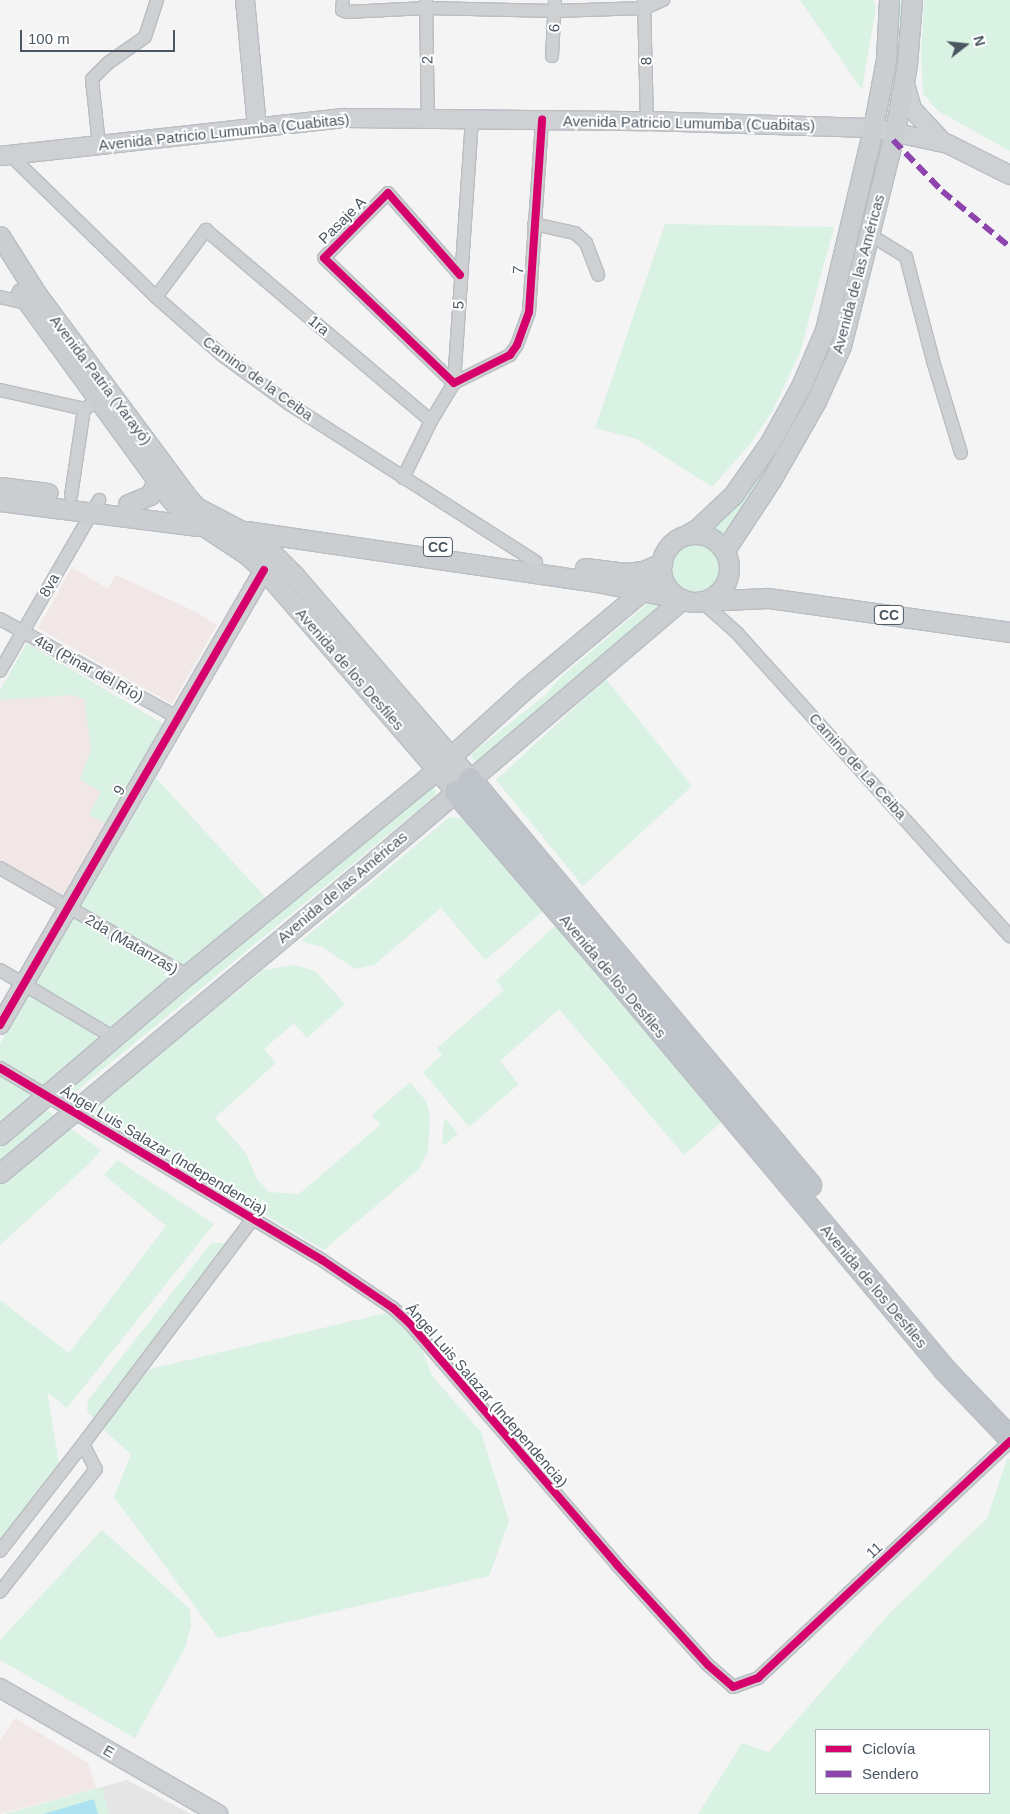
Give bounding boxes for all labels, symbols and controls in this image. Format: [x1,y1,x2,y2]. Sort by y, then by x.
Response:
scale bar [22,20,178,52]
north arrow [940,20,990,70]
street label: 6 [545,23,563,33]
text: 100 m [28,30,70,47]
text: N [970,34,989,48]
street label: 2 [418,56,436,64]
street label: 8 [637,57,655,65]
street label: Avenida Patricio Lumumba (Cuabitas) [98,110,350,154]
street label: Avenida Patricio Lumumba (Cuabitas) [563,112,815,134]
street label: Pasaje A [314,192,370,248]
street label: Avenida de las Américas [828,192,888,356]
street label: 7 [509,265,527,275]
street label: 5 [449,300,467,310]
street label: 1ra [305,311,333,339]
street label: Avenida Patria (Yarayó) [46,312,156,448]
street label: Camino de la Ceiba [199,332,317,424]
road number: CC [422,536,454,558]
street label: 8va [35,570,63,600]
street label: Avenida de los Desfiles [292,604,408,734]
road number: CC [873,604,905,626]
street label: 4ta (Pinar del Río) [31,631,147,705]
street label: Camino de La Ceiba [806,709,910,823]
street label: 9 [109,782,129,798]
street label: Avenida de las Américas [273,827,411,947]
street label: 2da (Matanzas) [82,910,182,978]
street label: Avenida de los Desfiles [556,911,670,1041]
street label: Ángel Luis Salazar (Independencia) [58,1081,270,1219]
street label: Avenida de los Desfiles [817,1221,931,1351]
street label: Ángel Luis Salazar (Independencia) [402,1299,572,1491]
street label: 11 [862,1538,886,1562]
legend [815,1729,990,1794]
text: Ciclovía [862,1740,915,1757]
street label: E [100,1741,118,1761]
text: Sendero [862,1765,919,1782]

